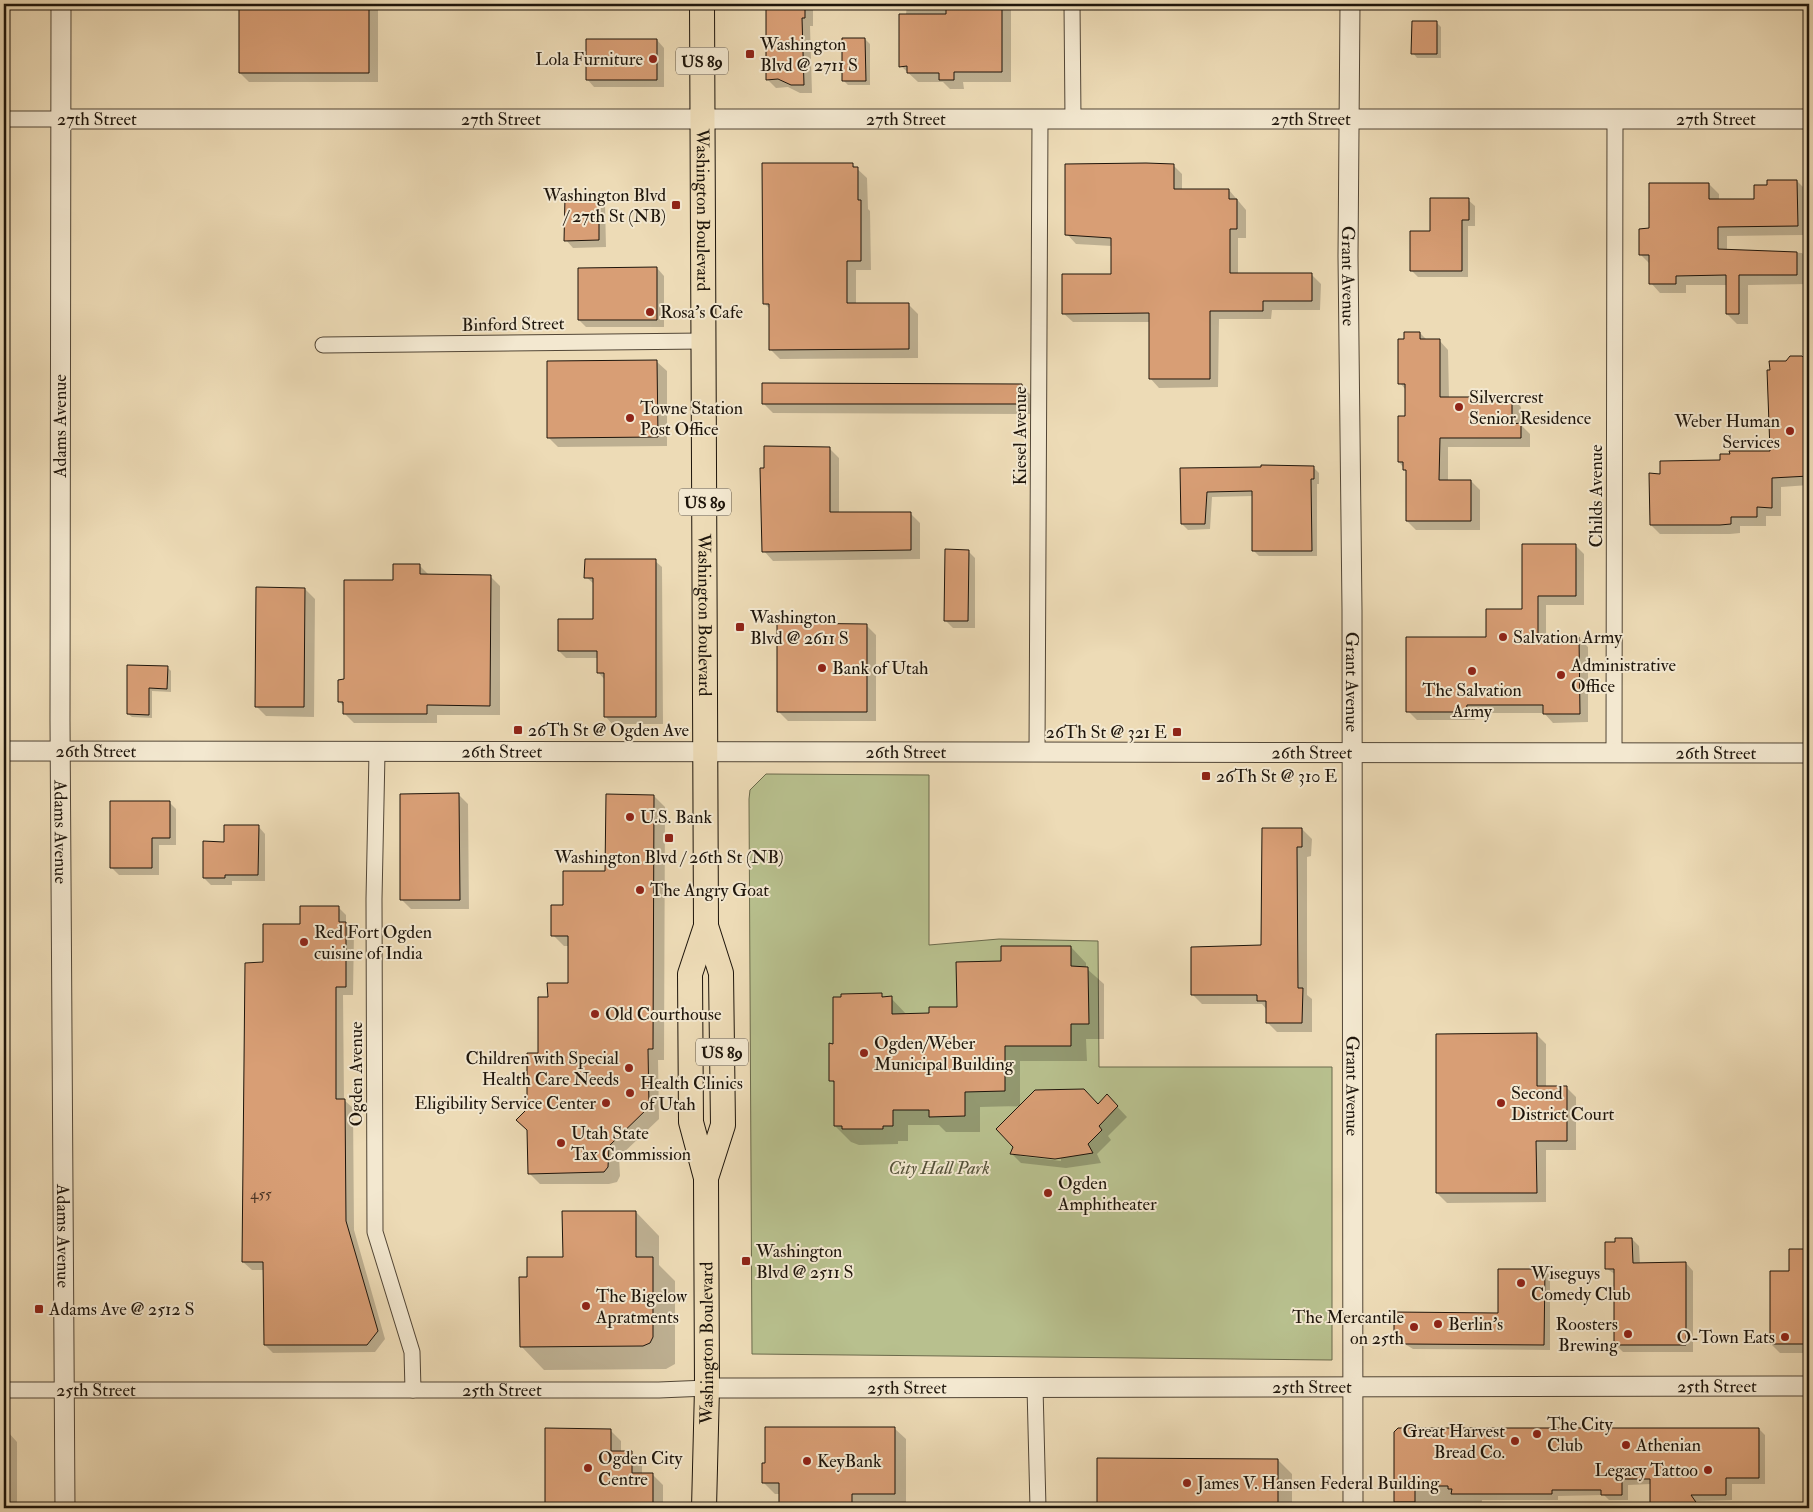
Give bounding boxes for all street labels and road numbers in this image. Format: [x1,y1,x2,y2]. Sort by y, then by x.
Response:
road number: US 89 [676,48,728,74]
street label: 27th Street [57,108,137,131]
street label: 27th Street [461,108,541,131]
street label: 27th Street [866,108,946,131]
street label: 27th Street [1271,108,1351,131]
street label: 27th Street [1676,108,1756,131]
street label: Washington Boulevard [691,128,714,292]
street label: Grant Avenue [1336,226,1360,327]
street label: Binford Street [461,312,565,337]
street label: Adams Avenue [49,374,72,479]
street label: Kiesel Avenue [1009,386,1032,486]
street label: Childs Avenue [1585,444,1608,547]
road number: US 89 [679,488,731,516]
street label: Washington Boulevard [692,533,716,697]
street label: Grant Avenue [1340,632,1363,733]
street label: 26th Street [56,740,137,763]
street label: 26th Street [462,741,543,764]
street label: 26th Street [866,741,947,764]
street label: 26th Street [1272,741,1353,764]
street label: 26th Street [1676,742,1757,765]
street label: Adams Avenue [48,779,72,884]
street label: Ogden Avenue [345,1021,368,1127]
street label: Grant Avenue [1340,1036,1364,1137]
road number: US 89 [696,1038,748,1066]
street label: Adams Avenue [51,1183,75,1288]
street label: Washington Boulevard [695,1262,719,1426]
street label: 25th Street [1677,1375,1757,1398]
street label: 25th Street [1272,1376,1352,1399]
street label: 25th Street [867,1377,947,1400]
street label: 25th Street [56,1379,136,1402]
street label: 25th Street [462,1379,542,1402]

